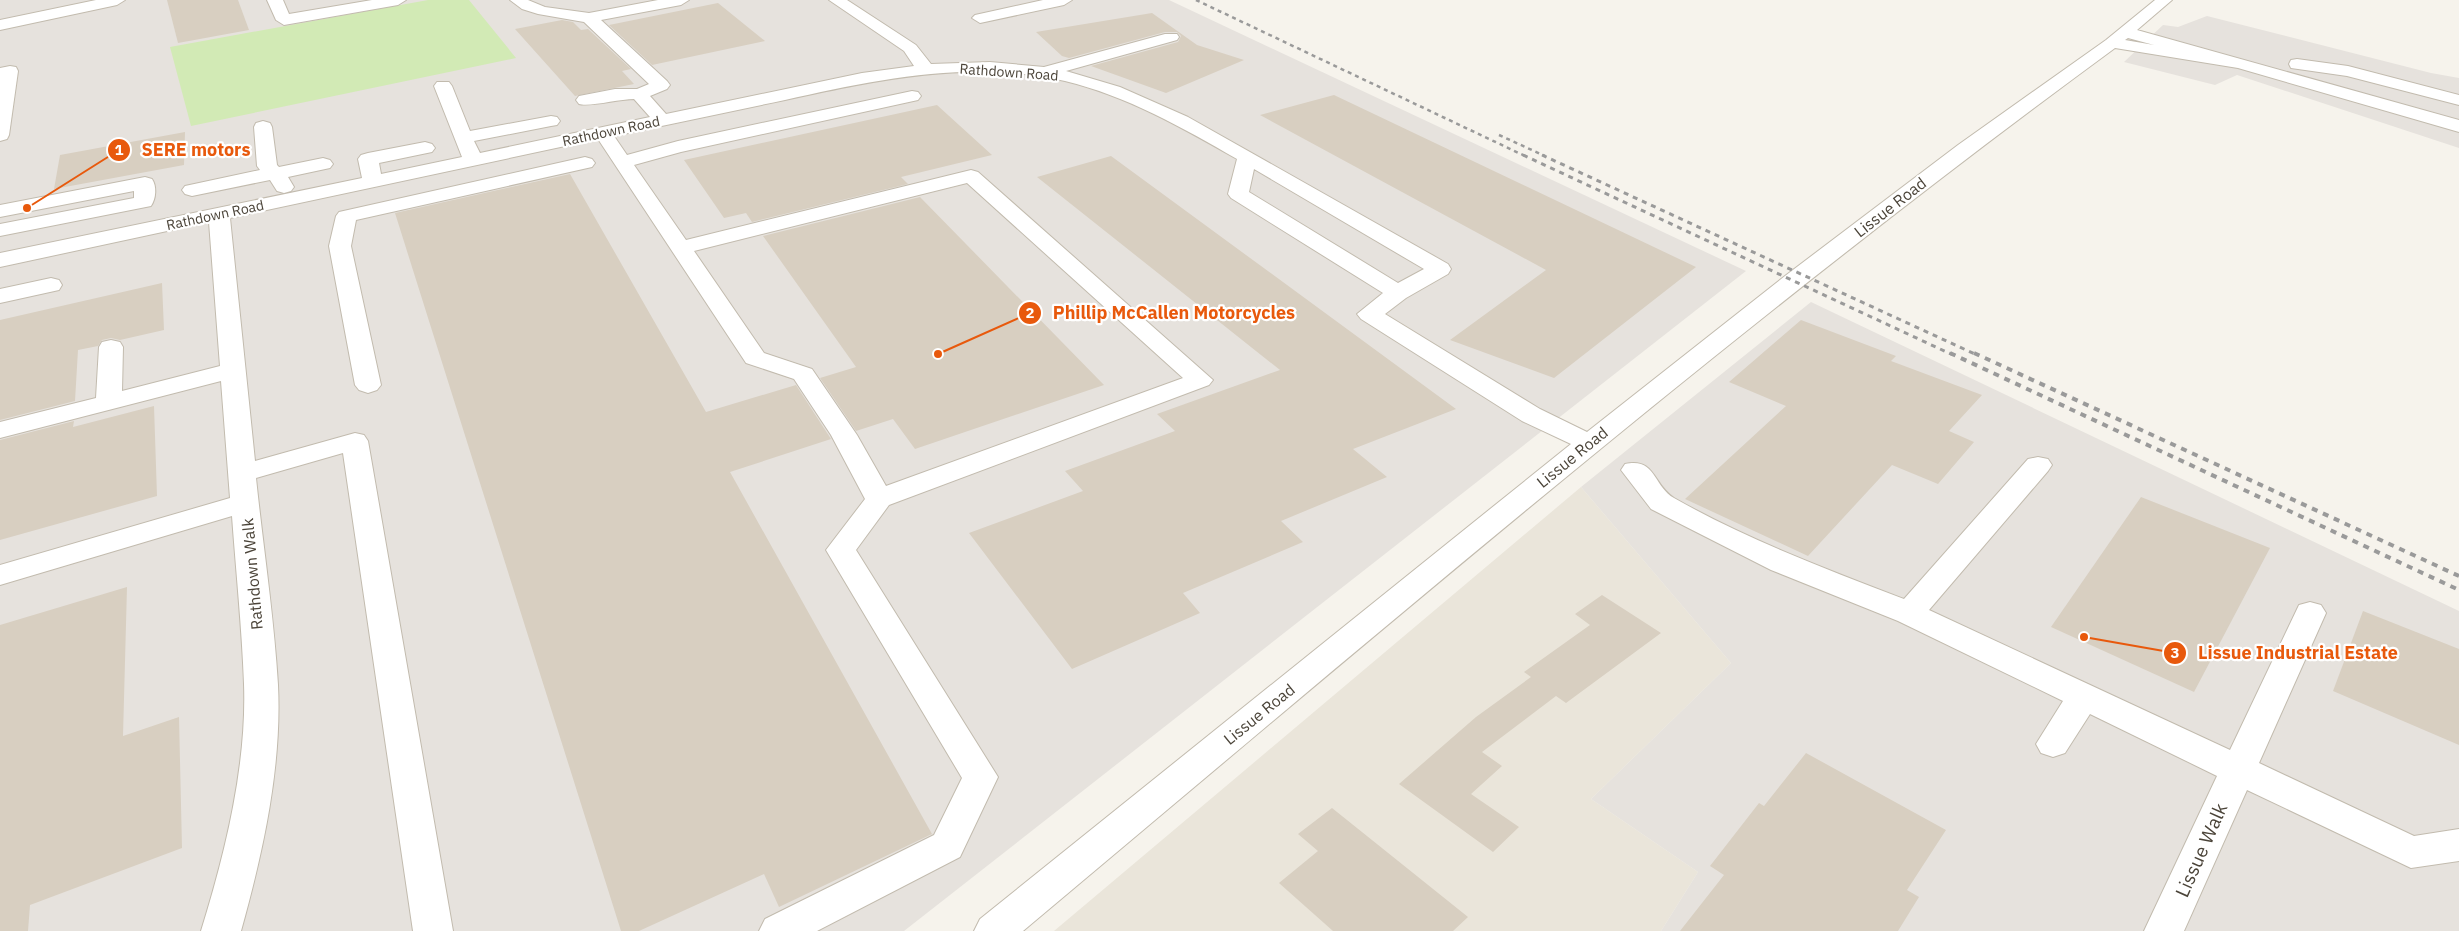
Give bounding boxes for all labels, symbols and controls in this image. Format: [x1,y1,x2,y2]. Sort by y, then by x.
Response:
street label: Rathdown Road [959,60,1059,84]
street label: Rathdown Road [561,112,661,150]
callout: SERE motors [107,133,261,166]
text: SERE motors [142,138,250,161]
text: 1 [114,140,124,159]
street label: Lissue Road [1850,173,1930,241]
street label: Rathdown Road [165,196,265,234]
callout: Phillip McCallen Motorcycles [1018,296,1305,329]
text: Phillip McCallen Motorcycles [1053,301,1295,324]
text: 2 [1025,303,1035,322]
street label: Lissue Road [1532,422,1612,492]
street label: Rathdown Walk [237,517,267,631]
callout: Lissue Industrial Estate [2163,636,2408,669]
text: Lissue Industrial Estate [2198,641,2398,664]
text: 3 [2170,643,2180,662]
street label: Lissue Road [1219,679,1299,749]
street label: Lissue Walk [2170,799,2232,901]

